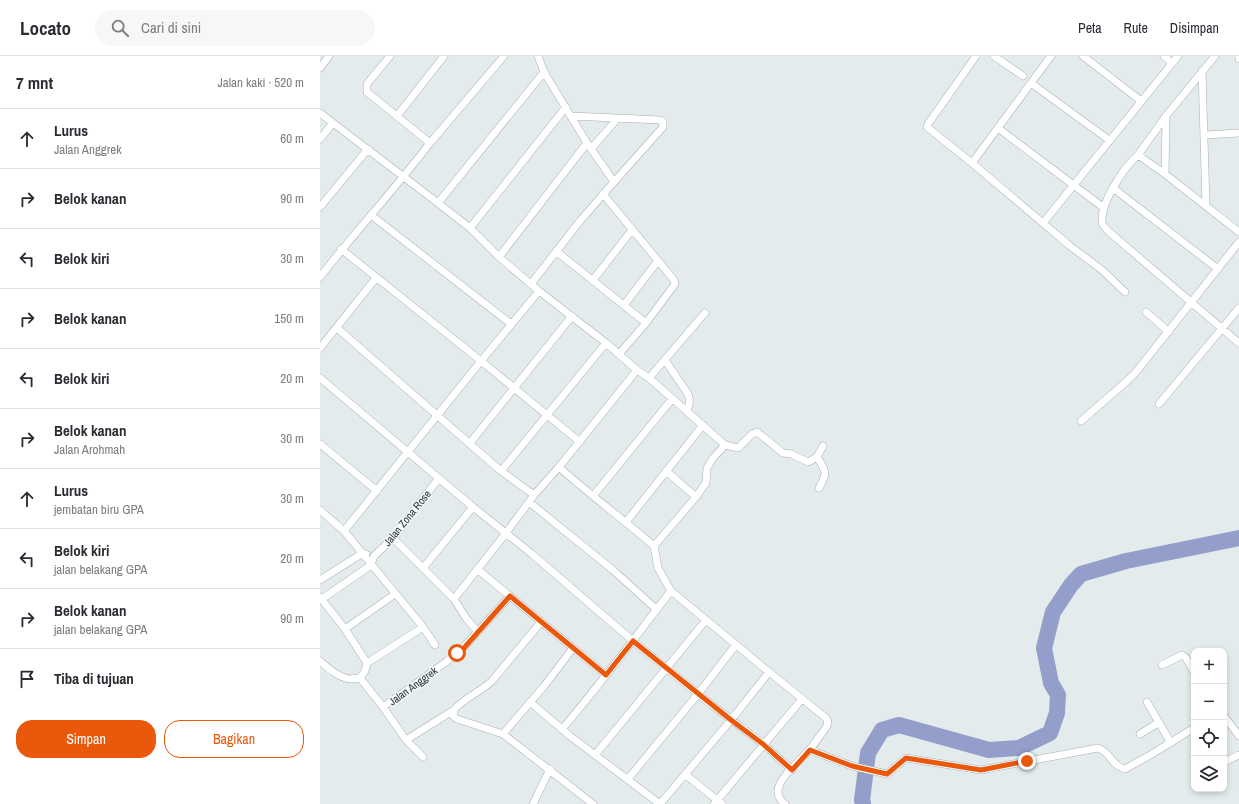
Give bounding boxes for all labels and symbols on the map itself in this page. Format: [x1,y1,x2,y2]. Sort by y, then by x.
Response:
street label: Jalan Zona Rose [380,487,434,549]
route start [448,644,466,662]
street label: Jalan Anggrek [386,663,441,708]
route end [1018,752,1036,770]

